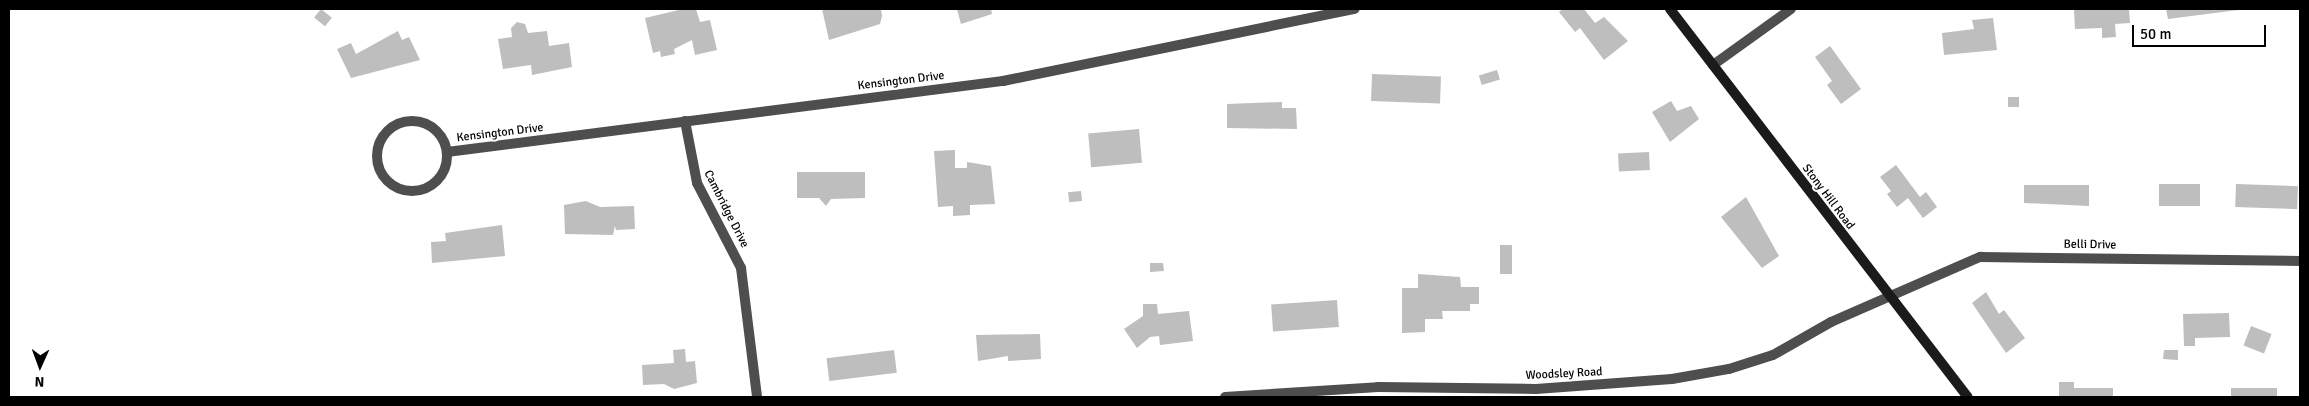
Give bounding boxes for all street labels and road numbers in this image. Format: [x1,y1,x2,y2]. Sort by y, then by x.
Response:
street label: Kensington Drive [857,69,945,93]
street label: Kensington Drive [456,121,544,145]
street label: Stony Hill Road [1799,161,1857,233]
street label: Cambridge Drive [700,168,752,250]
street label: Belli Drive [2063,237,2117,253]
street label: Woodsley Road [1525,365,1603,383]

